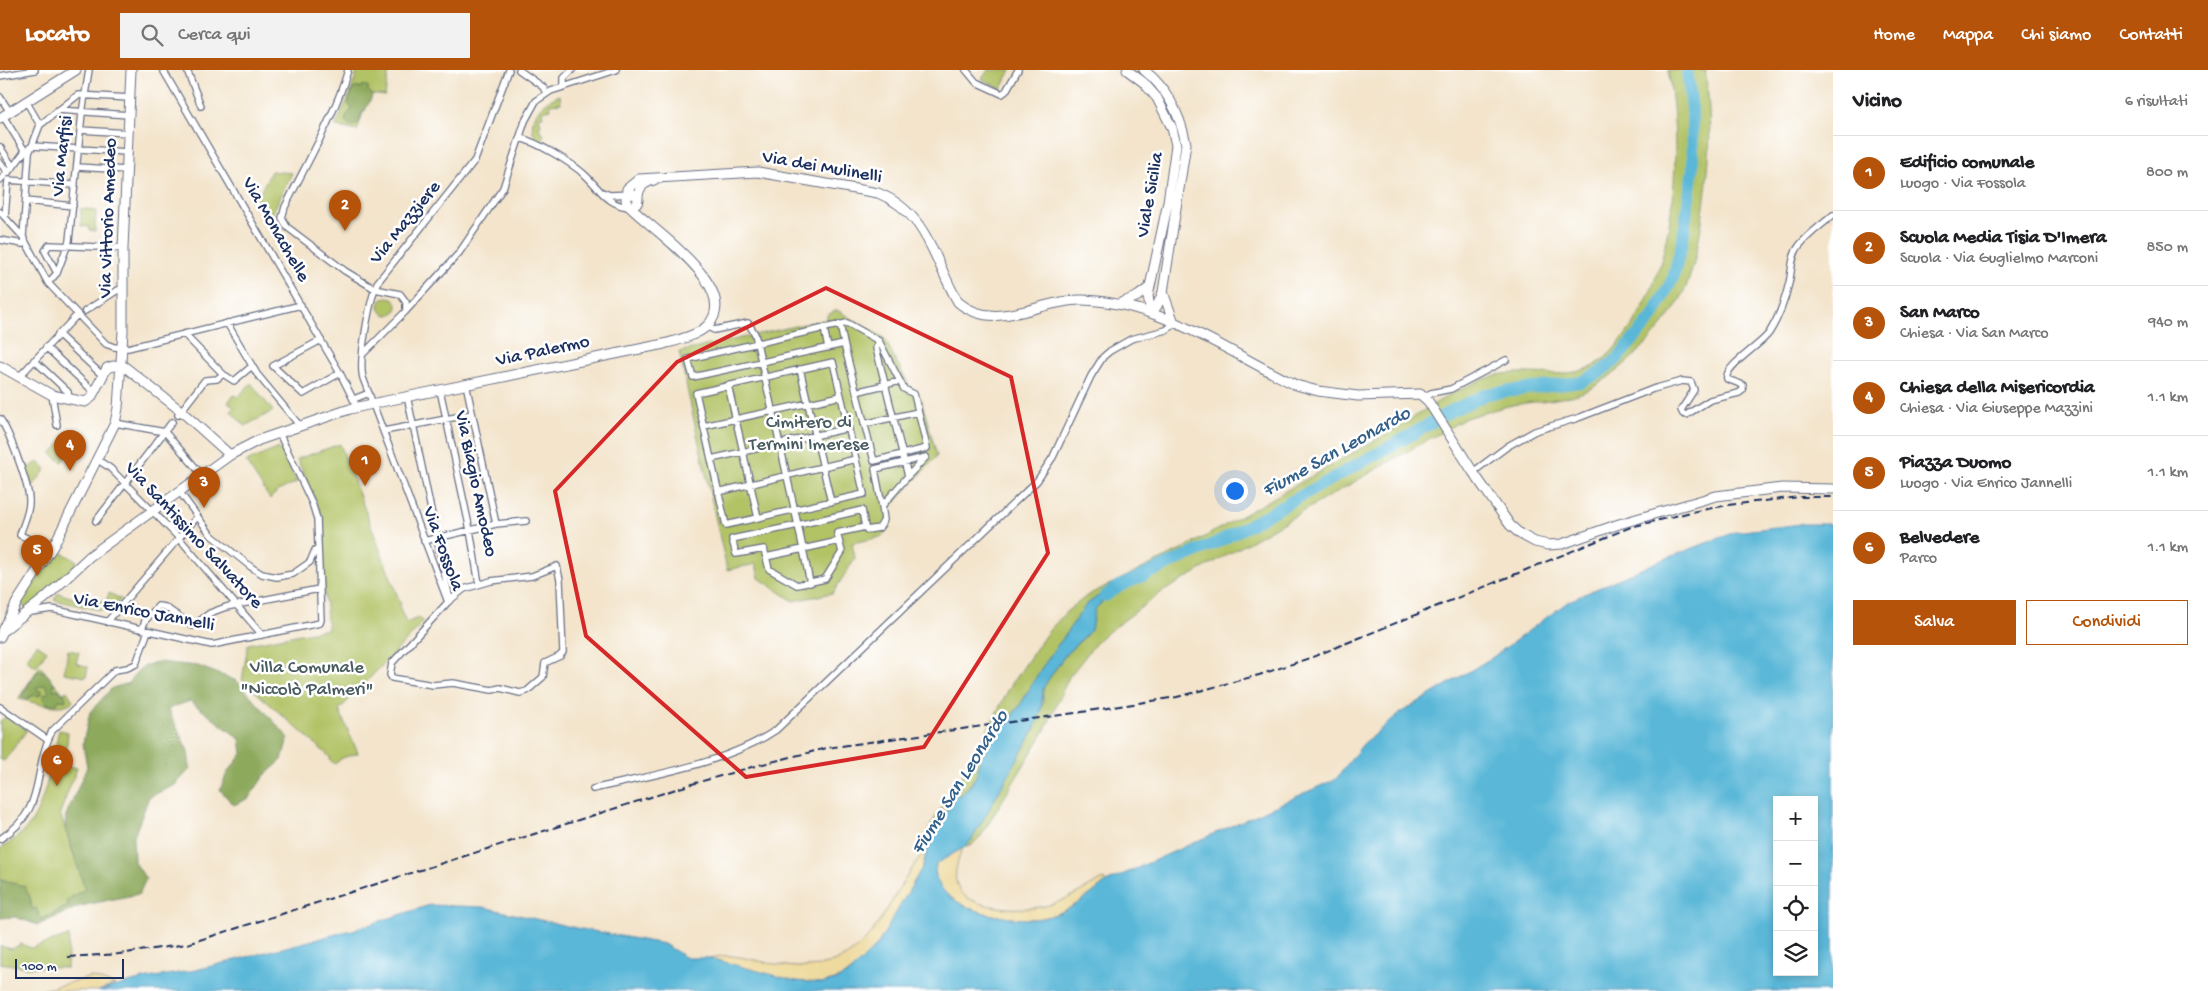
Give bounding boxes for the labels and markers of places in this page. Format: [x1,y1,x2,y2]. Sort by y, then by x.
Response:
pin: 2 [329,190,361,231]
pin: 4 [54,430,86,471]
pin: 1 [349,445,381,486]
pin: 3 [188,467,220,508]
pin: 5 [21,535,53,576]
pin: 6 [41,745,73,786]

